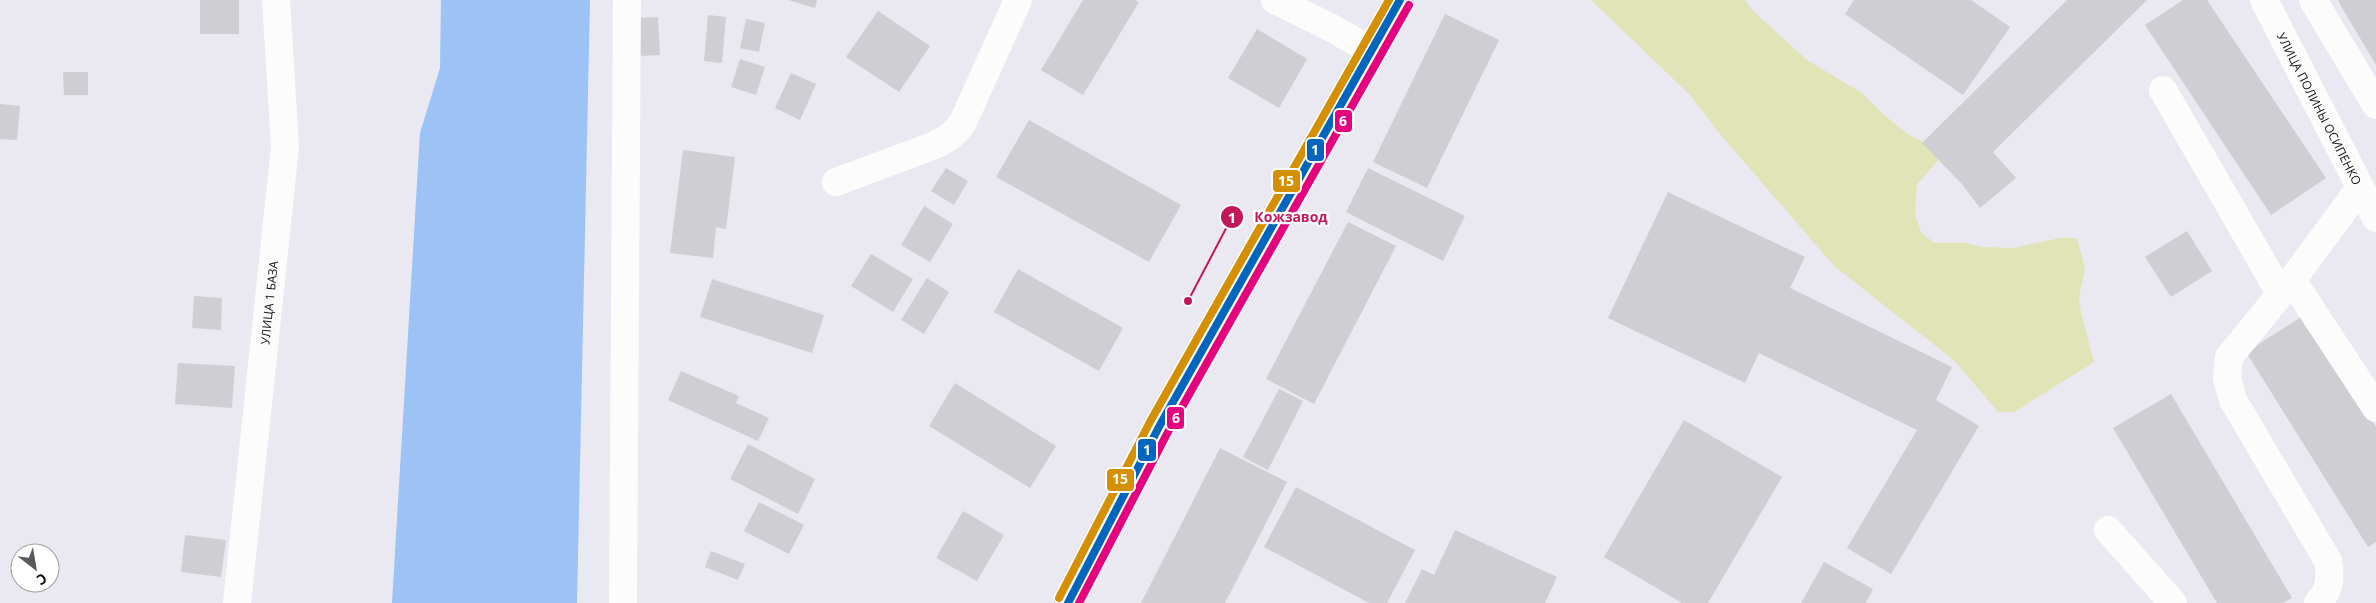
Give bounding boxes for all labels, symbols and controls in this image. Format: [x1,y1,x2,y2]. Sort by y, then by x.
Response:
street label: УЛИЦА ПОЛИНЫ ОСИПЕНКО [2273,29,2366,188]
line badge: 6 [1334,109,1353,133]
text: 6 [1339,111,1347,130]
line badge: 1 [1306,138,1325,162]
text: 1 [1311,140,1319,159]
line badge: 15 [1272,169,1301,193]
text: 15 [1278,171,1294,190]
callout: Кожзавод [1219,203,1338,232]
text: 1 [1228,207,1236,227]
text: Кожзавод [1254,207,1328,226]
street label: УЛИЦА 1 БАЗА [256,260,282,345]
line badge: 6 [1166,406,1185,430]
text: 6 [1172,408,1180,427]
line badge: 1 [1137,438,1157,462]
text: 1 [1143,440,1151,459]
line badge: 15 [1106,468,1135,492]
text: 15 [1112,469,1128,488]
north arrow [10,543,60,593]
text: С [33,569,51,590]

